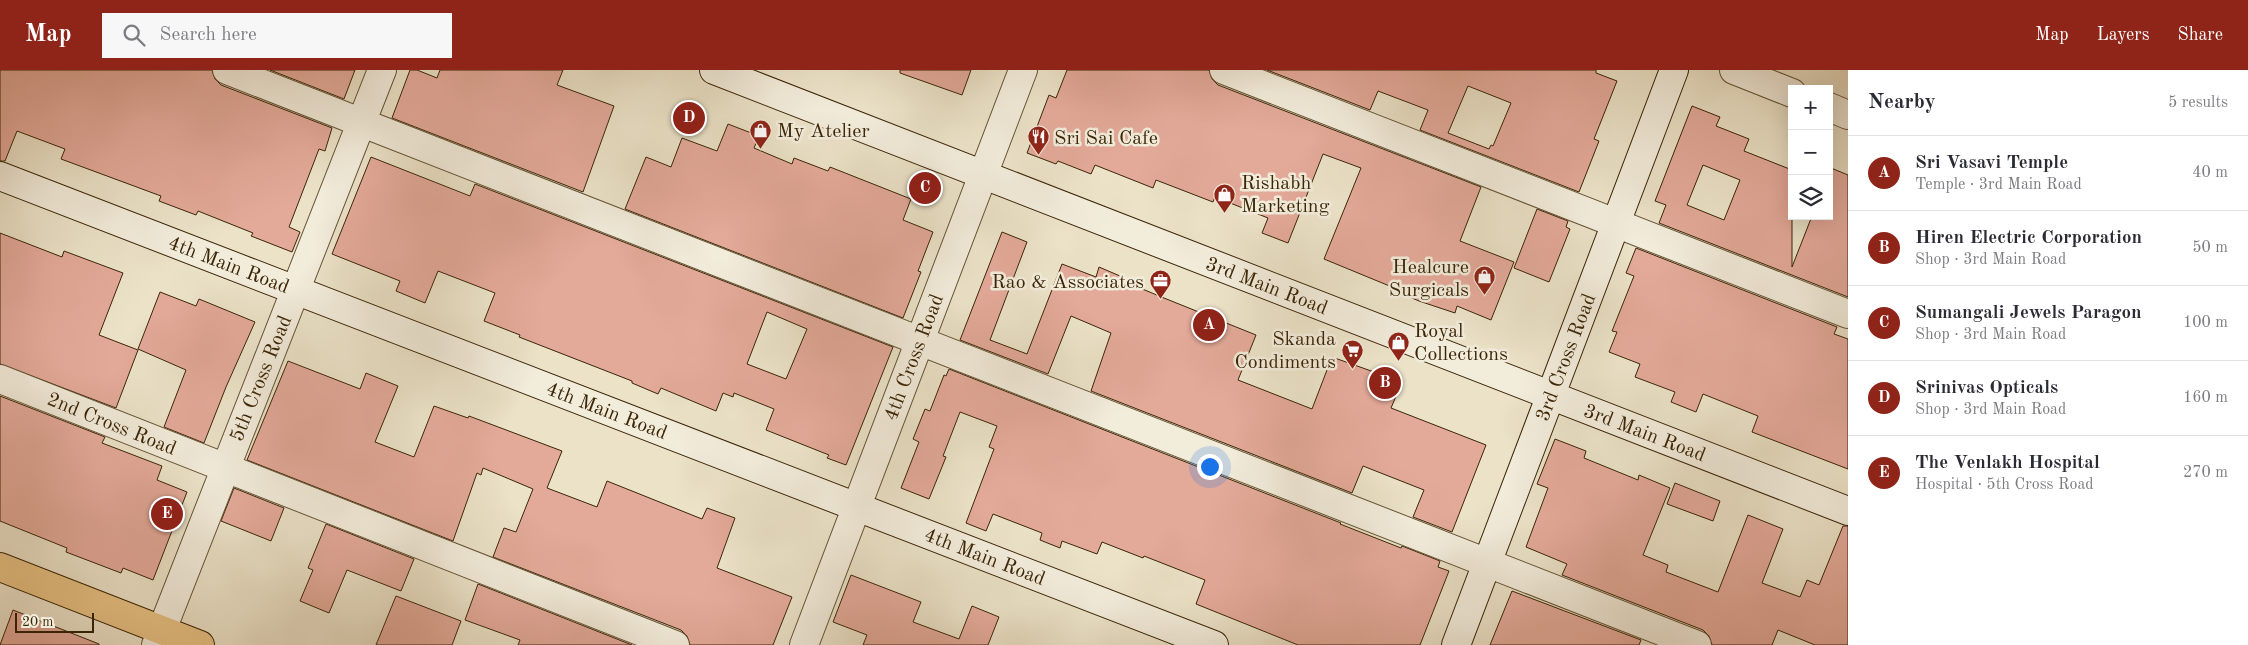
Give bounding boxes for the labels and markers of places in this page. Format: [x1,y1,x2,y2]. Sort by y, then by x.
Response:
pin: D [673,99,705,137]
shop icon: My Atelier [749,118,773,149]
place label: My Atelier [777,122,870,142]
restaurant icon: Sri Sai Cafe [1026,125,1050,156]
place label: Sri Sai Cafe [1054,129,1158,149]
pin: C [909,169,941,207]
place label: Rishabh Marketing [1241,174,1330,217]
shop icon: Rishabh Marketing [1213,182,1237,213]
place label: Healcure Surgicals [1389,258,1469,301]
shop icon: Healcure Surgicals [1473,265,1497,296]
office icon: Rao & Associates [1148,269,1172,300]
place label: Rao & Associates [992,273,1144,293]
pin: A [1193,306,1225,344]
place label: Royal Collections [1414,322,1508,365]
place label: Skanda Condiments [1234,330,1336,373]
shop icon: Royal Collections [1386,330,1410,361]
supermarket icon: Skanda Condiments [1340,338,1364,369]
pin: B [1369,364,1401,402]
pin: E [151,495,183,533]

